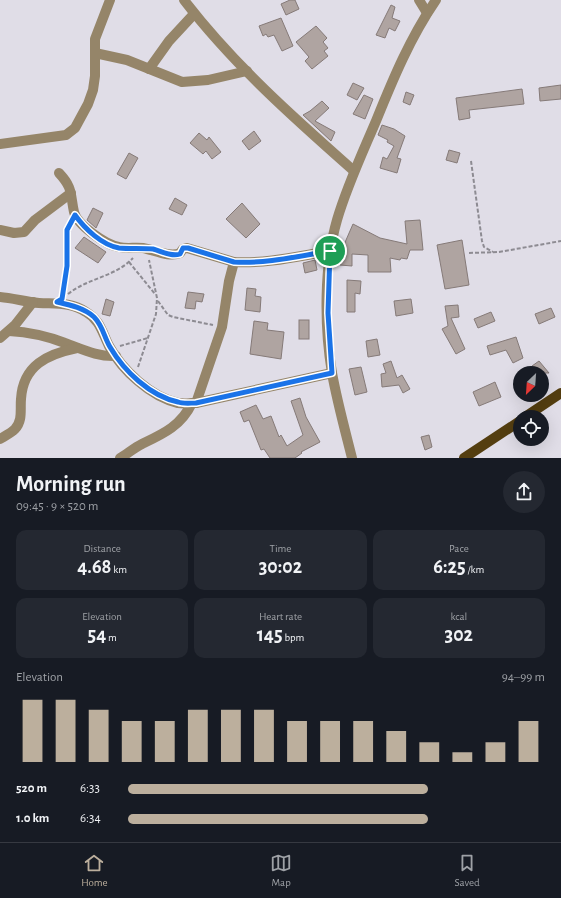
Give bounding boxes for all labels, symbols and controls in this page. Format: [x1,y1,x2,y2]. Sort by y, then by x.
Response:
pin [313,234,347,268]
icon: arrive [319,240,341,262]
north arrow [513,366,549,402]
map controls [513,366,549,446]
button: locate [513,410,549,446]
button: share [503,471,545,513]
text: Morning run [16,473,126,495]
text: 09:45 · 9 × 520 m [16,500,98,513]
text: Distance [84,543,121,554]
text: Time [270,543,291,554]
text: Pace [449,543,469,554]
text: 4.68 [77,557,111,577]
text: 30:02 [259,557,302,577]
text: 6:25 [433,557,466,577]
text: km [111,564,127,575]
text: /km [466,564,484,575]
text: Elevation [82,611,122,622]
text: Heart rate [259,611,302,622]
text: kcal [450,611,467,622]
text: 54 [88,625,106,645]
text: 145 [257,625,283,645]
text: 302 [445,625,473,645]
text: m [106,632,117,643]
text: bpm [283,632,304,643]
text: Elevation [16,671,63,684]
text: 94–99 m [502,671,545,684]
text: 520 m [16,782,47,795]
text: 6:33 [80,782,100,795]
text: 1.0 km [16,812,49,825]
text: 6:34 [80,812,101,825]
tab: Home [81,852,108,889]
tab: Map [270,852,292,889]
tab: Saved [455,852,480,889]

